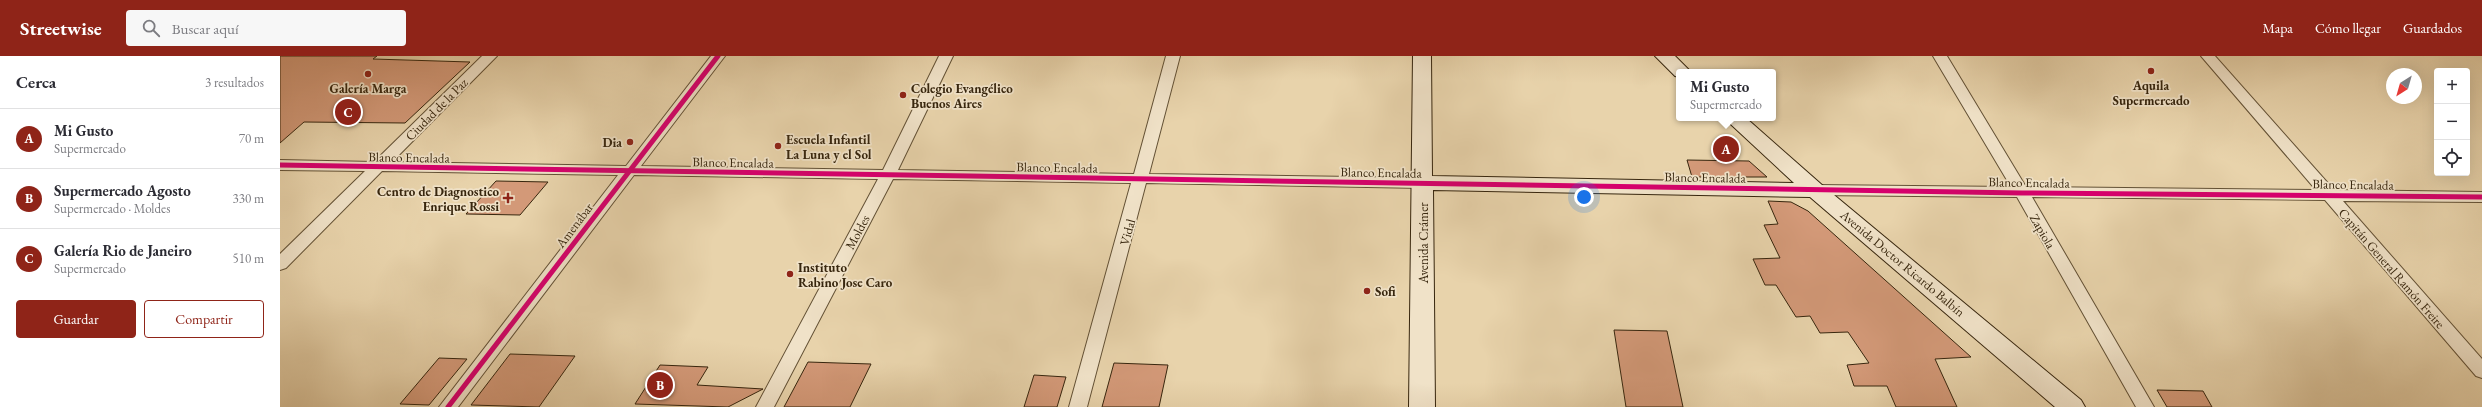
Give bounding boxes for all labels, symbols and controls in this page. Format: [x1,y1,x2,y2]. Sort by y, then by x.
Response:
search box [126,10,406,46]
text: Streetwise [20,16,102,41]
icon: search [140,17,162,39]
text: Buscar aquí [172,19,239,38]
text: Mapa [2262,19,2293,37]
text: Cómo llegar [2315,19,2381,37]
text: Guardados [2403,19,2462,37]
marker: Aquila Supermercado [2146,66,2156,76]
north arrow [2386,68,2422,104]
map controls [2434,68,2470,176]
button: + [2434,68,2470,104]
marker: Galería Marga [363,69,373,79]
popup [1676,69,1776,121]
text: Cerca [16,71,56,93]
text: 3 resultados [205,74,264,91]
street label: Ciudad de la Paz [401,74,471,144]
text: Mi Gusto [1690,77,1749,96]
place label: Aquila Supermercado [2112,77,2190,109]
place label: Galería Marga [330,80,407,97]
place label: Colegio Evangélico Buenos Aires [911,80,1013,112]
marker: Colegio Evangélico Buenos Aires [898,90,908,100]
text: Supermercado [1690,96,1762,113]
pin: C [335,97,361,127]
button: − [2434,104,2470,140]
text: Mi Gusto [54,121,113,140]
text: A [24,130,34,147]
text: 70 m [239,130,264,147]
place label: Escuela Infantil La Luna y el Sol [786,131,872,163]
place label: Dia [603,134,622,151]
pin: A [1713,134,1739,164]
marker: Dia [625,137,635,147]
text: Supermercado [54,140,126,157]
button: locate [2434,140,2470,176]
marker: Escuela Infantil La Luna y el Sol [773,141,783,151]
street label: Blanco Encalada [368,148,451,167]
street label: Blanco Encalada [692,153,775,172]
street label: Blanco Encalada [1016,158,1099,177]
street label: Blanco Encalada [1340,163,1423,182]
street label: Blanco Encalada [1664,168,1747,187]
street label: Blanco Encalada [1988,173,2071,192]
street label: Blanco Encalada [2312,175,2395,194]
text: Supermercado Agosto [54,181,191,200]
place label: Centro de Diagnostico Enrique Rossi [377,183,499,215]
your location [1574,187,1594,207]
text: B [25,190,33,207]
text: 330 m [233,190,264,207]
marker: Centro de Diagnostico Enrique Rossi [502,192,514,204]
street label: Amenábar [551,199,597,252]
text: Supermercado · Moldes [54,200,170,217]
street label: Avenida Crámer [1415,202,1432,285]
street label: Capitán General Ramón Freire [2335,205,2449,332]
street label: Avenida Doctor Ricardo Balbín [1836,206,1968,321]
street label: Zapiola [2026,211,2060,252]
street label: Moldes [841,212,874,252]
street label: Vidal [1116,217,1139,247]
text: Galería Rio de Janeiro [54,241,192,260]
text: C [24,250,34,267]
text: 510 m [233,250,264,267]
place label: Instituto Rabino Jose Caro [798,259,893,291]
text: Supermercado [54,260,126,277]
marker: Instituto Rabino Jose Caro [785,269,795,279]
place label: Sofi [1375,283,1396,300]
marker: Sofi [1362,286,1372,296]
button: Guardar [16,300,136,338]
button: Compartir [144,300,264,338]
pin: B [647,370,673,400]

